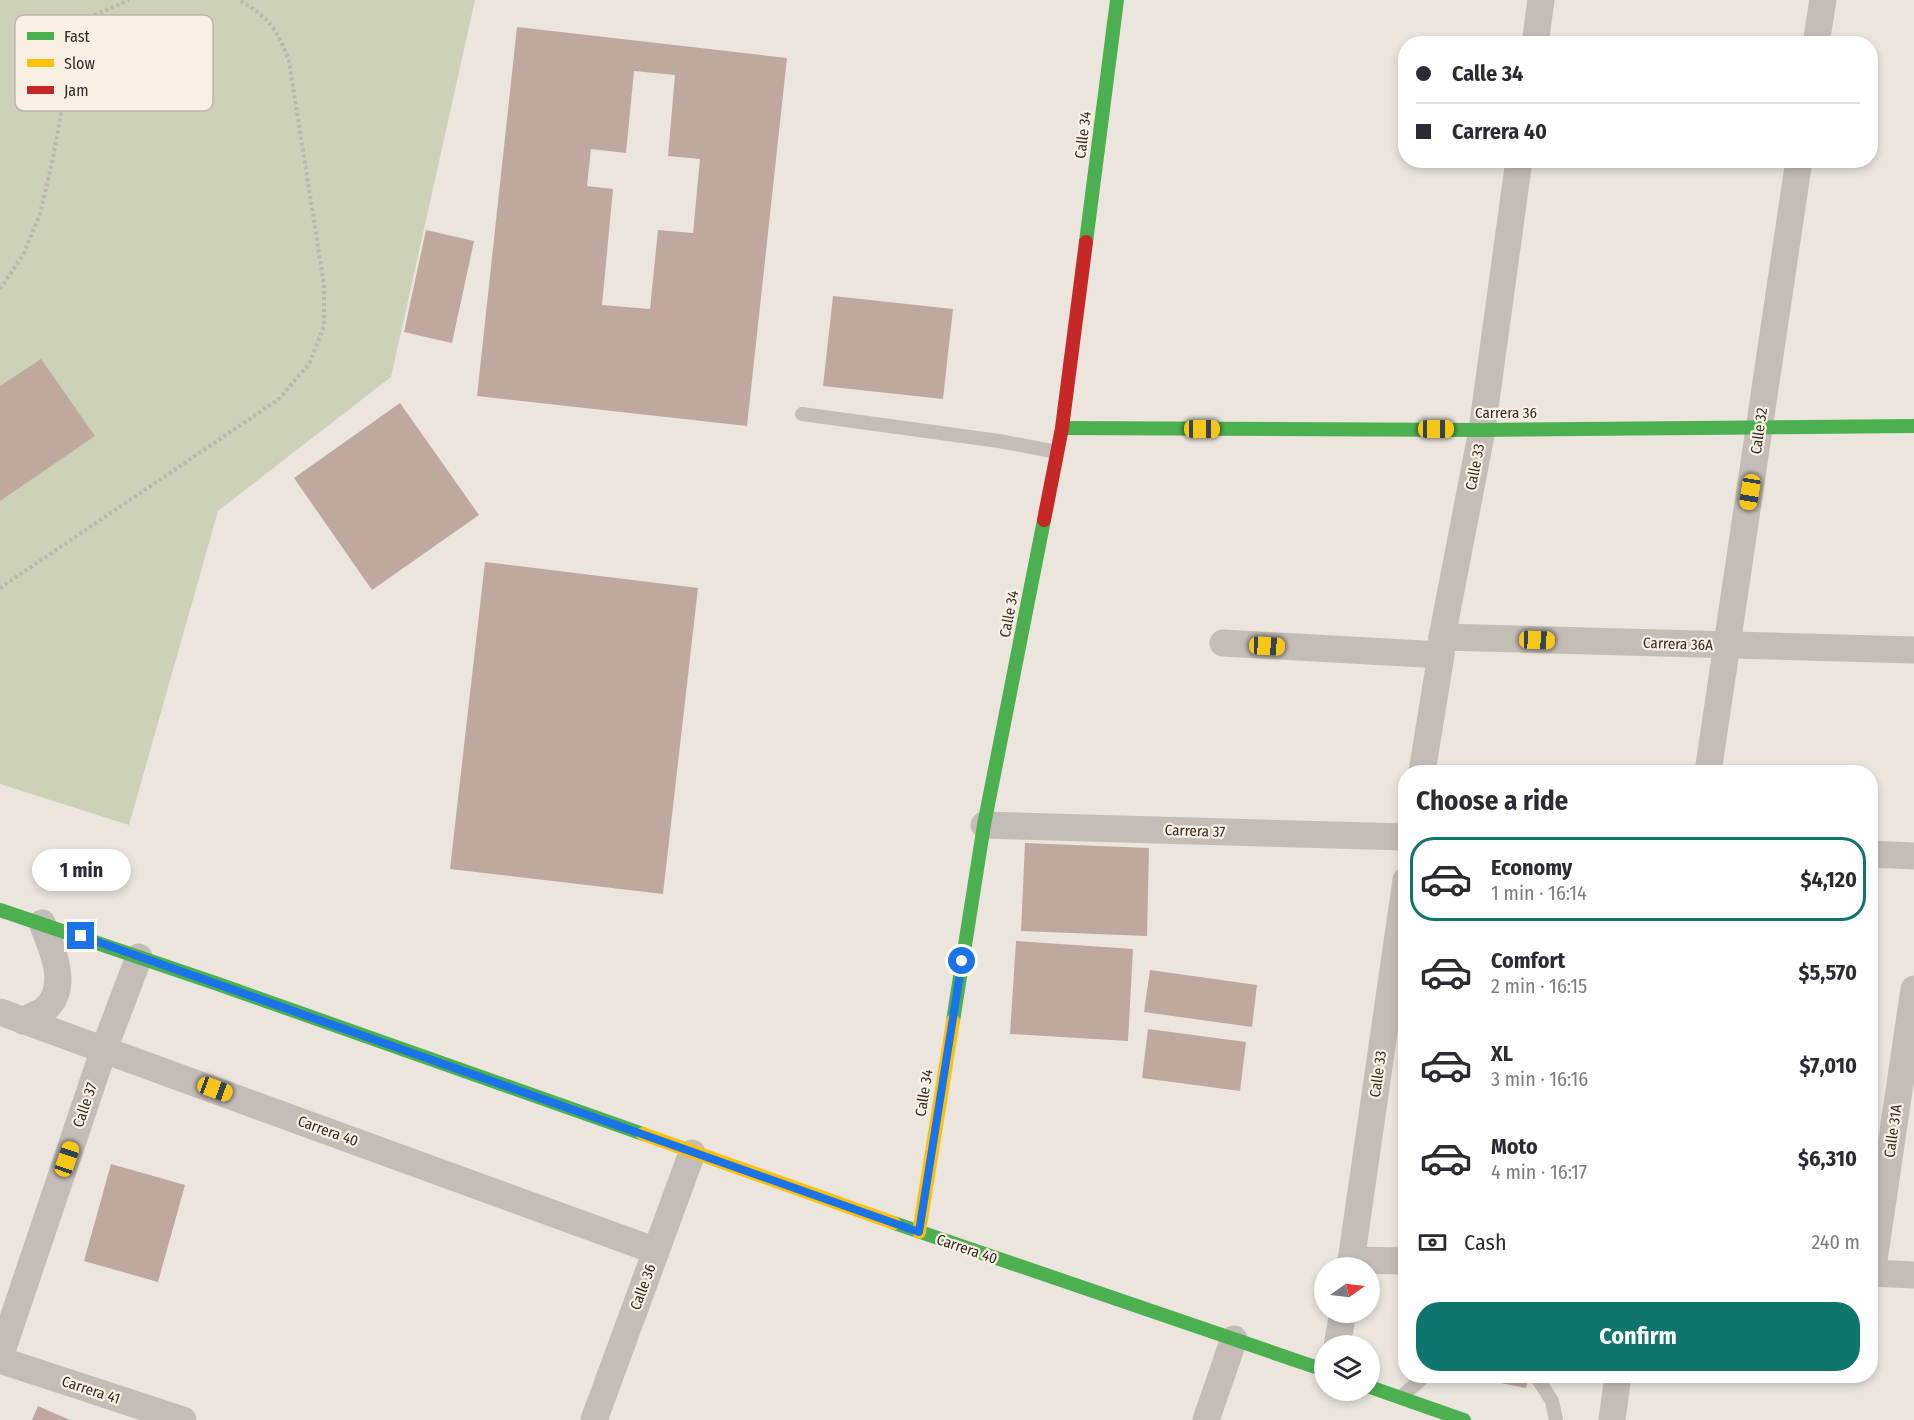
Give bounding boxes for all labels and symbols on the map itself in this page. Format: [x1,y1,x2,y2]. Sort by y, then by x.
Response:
legend [15,15,213,111]
text: Fast [64,27,91,46]
text: Slow [64,54,95,73]
text: Jam [64,81,89,100]
street label: Calle 34 [1071,110,1095,160]
street label: Carrera 36 [1475,404,1537,422]
street label: Calle 32 [1747,406,1771,455]
car [1184,420,1220,438]
car [1418,420,1454,438]
street label: Calle 33 [1462,442,1488,492]
car [1738,473,1762,511]
street label: Calle 34 [996,589,1022,639]
car [1519,630,1555,650]
street label: Carrera 36A [1643,634,1713,654]
car [1249,636,1285,656]
street label: Carrera 37 [1164,821,1226,841]
callout: 1 min [32,849,130,891]
route end [67,922,94,949]
route start [948,947,975,974]
street label: Calle 33 [1366,1049,1390,1099]
street label: Calle 34 [911,1068,937,1118]
car [195,1074,235,1104]
street label: Calle 37 [69,1080,101,1130]
street label: Calle 31A [1880,1103,1906,1159]
street label: Carrera 40 [295,1112,361,1150]
car [53,1139,81,1179]
street label: Carrera 40 [934,1230,1000,1268]
north arrow [1314,1257,1380,1323]
street label: Calle 36 [626,1262,660,1312]
street label: Carrera 41 [60,1372,122,1408]

